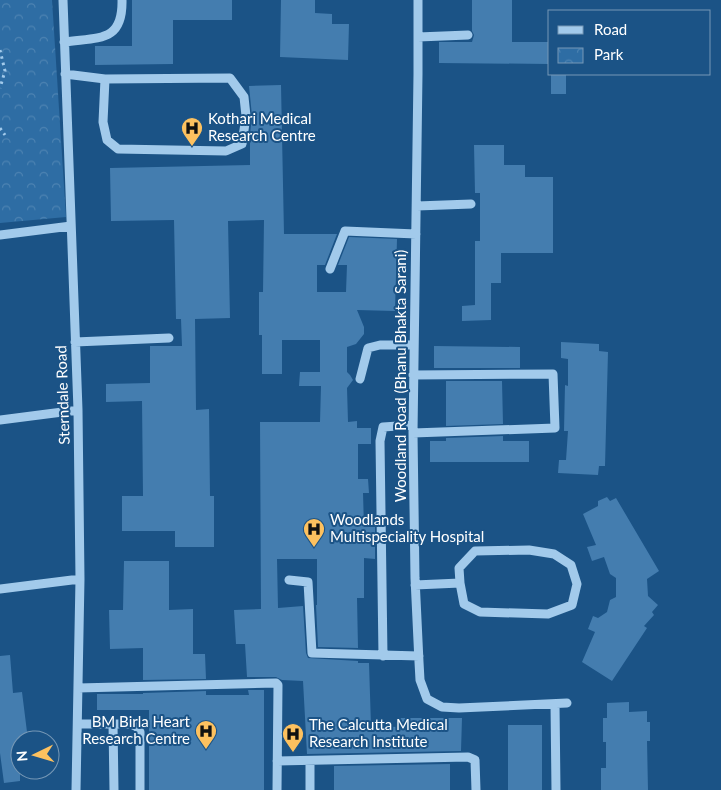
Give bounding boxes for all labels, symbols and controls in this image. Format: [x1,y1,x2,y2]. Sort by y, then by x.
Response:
legend [548,10,711,75]
text: Road [594,20,627,38]
text: Park [594,45,624,63]
place label: Kothari Medical Research Centre [208,109,316,144]
hospital icon: Kothari Medical Research Centre [180,116,204,147]
street label: Woodland Road (Bhanu Bhakta Sarani) [391,250,409,502]
street label: Sterndale Road [51,345,73,445]
place label: Woodlands Multispeciality Hospital [330,510,484,545]
hospital icon: Woodlands Multispeciality Hospital [302,517,326,548]
place label: BM Birla Heart Research Centre [82,712,191,747]
place label: The Calcutta Medical Research Institute [309,715,448,750]
hospital icon: BM Birla Heart Research Centre [194,719,218,750]
hospital icon: The Calcutta Medical Research Institute [281,722,305,753]
north arrow [10,730,60,780]
text: N [13,750,30,762]

